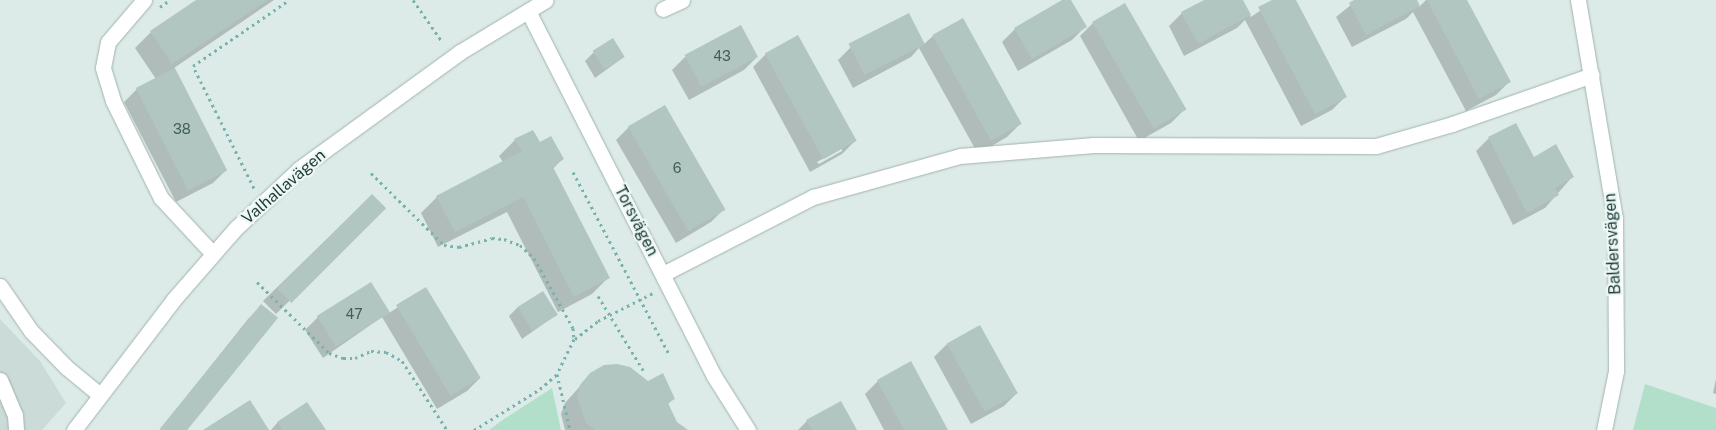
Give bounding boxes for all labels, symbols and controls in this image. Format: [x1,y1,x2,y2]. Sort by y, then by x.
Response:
house number: 43 [713,48,731,64]
house number: 38 [173,121,191,137]
street label: Valhallavägen [238,146,330,228]
house number: 6 [673,160,681,176]
street label: Torsvägen [610,183,662,259]
street label: Baldersvägen [1601,193,1625,295]
house number: 47 [345,306,363,322]

